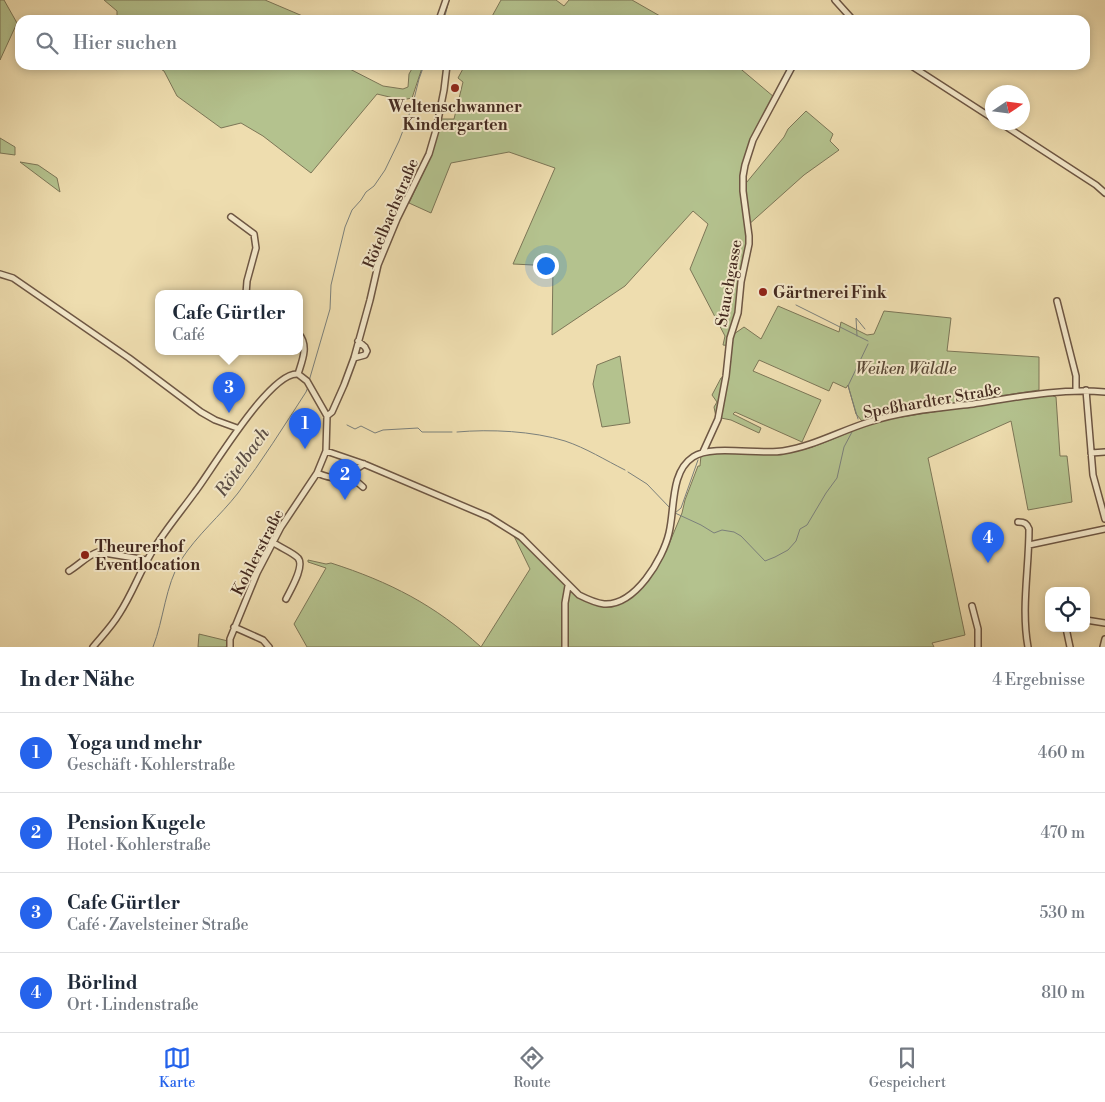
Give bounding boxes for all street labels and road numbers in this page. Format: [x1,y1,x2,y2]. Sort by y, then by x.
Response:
street label: Rötelbachstraße [359,155,423,271]
street label: Stauchgasse [711,238,746,328]
street label: Speßhardter Straße [862,379,1003,423]
street label: Kohlerstraße [228,506,288,599]

